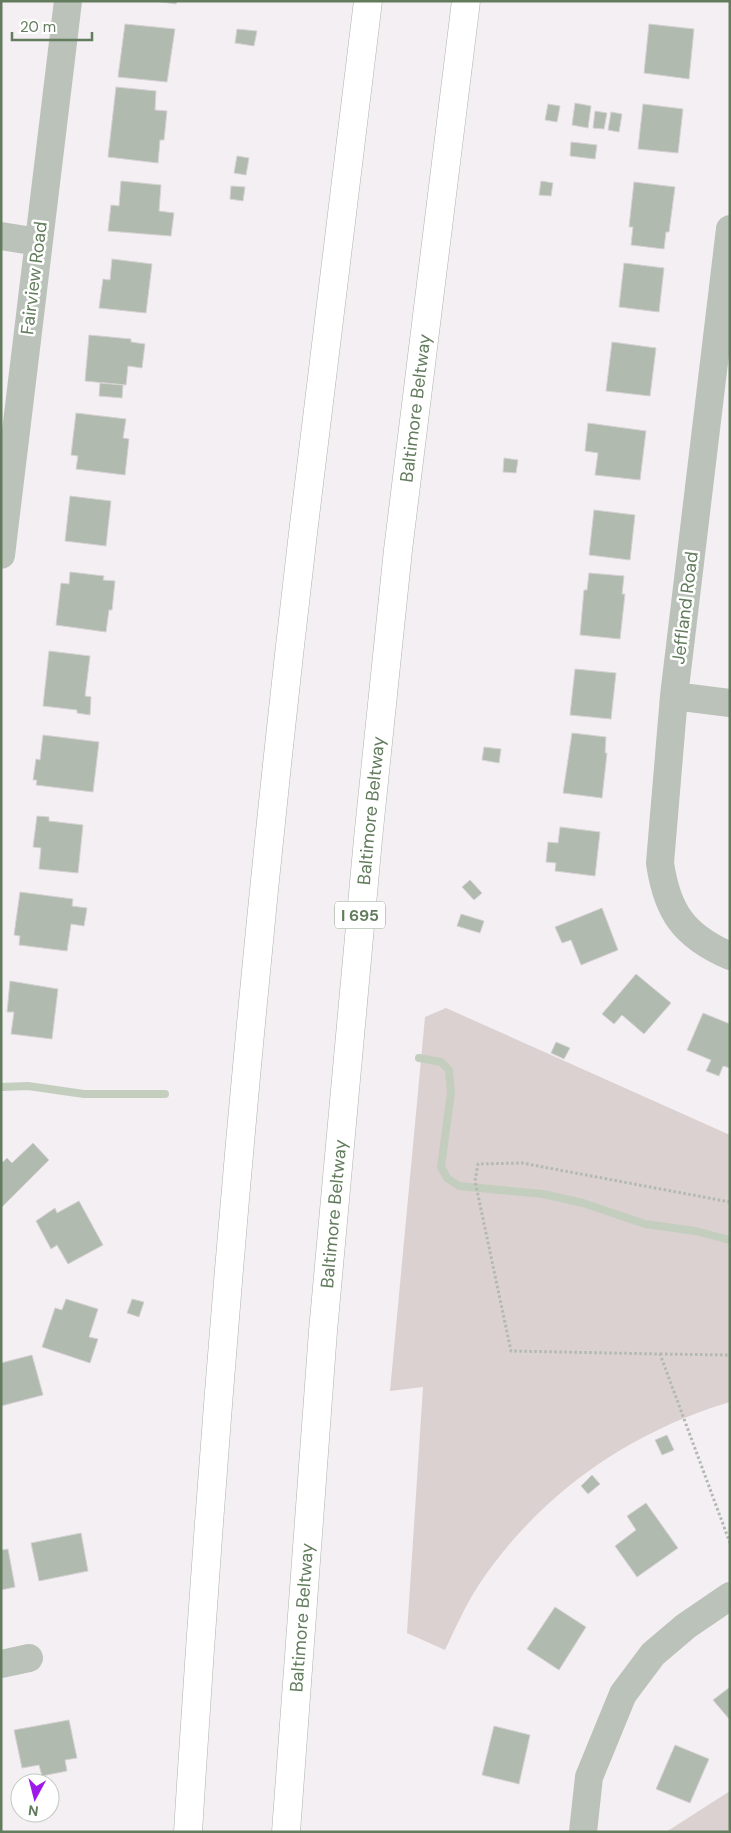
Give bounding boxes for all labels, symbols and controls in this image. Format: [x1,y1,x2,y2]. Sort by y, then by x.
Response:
scale bar [12,10,92,42]
text: 20 m [20,17,56,37]
street label: Fairview Road [15,220,53,336]
street label: Baltimore Beltway [394,332,437,484]
street label: Jeffland Road [666,550,704,666]
street label: Baltimore Beltway [352,735,391,886]
road number: I 695 [335,902,385,928]
street label: Baltimore Beltway [315,1138,352,1289]
street label: Baltimore Beltway [284,1542,319,1693]
north arrow [10,1773,60,1823]
text: N [27,1801,40,1820]

